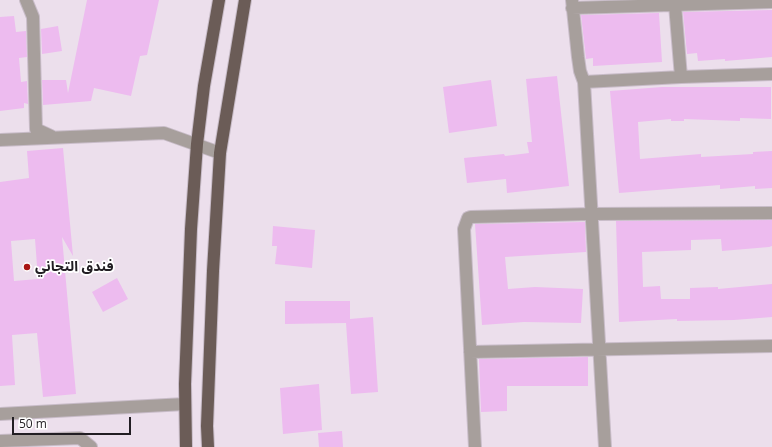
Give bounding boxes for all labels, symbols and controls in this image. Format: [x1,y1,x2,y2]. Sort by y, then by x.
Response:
place label: فندق التجاني [35,259,114,275]
marker: فندق التجاني [22,262,32,272]
scale bar [14,409,133,435]
text: 50 m [19,415,47,432]

